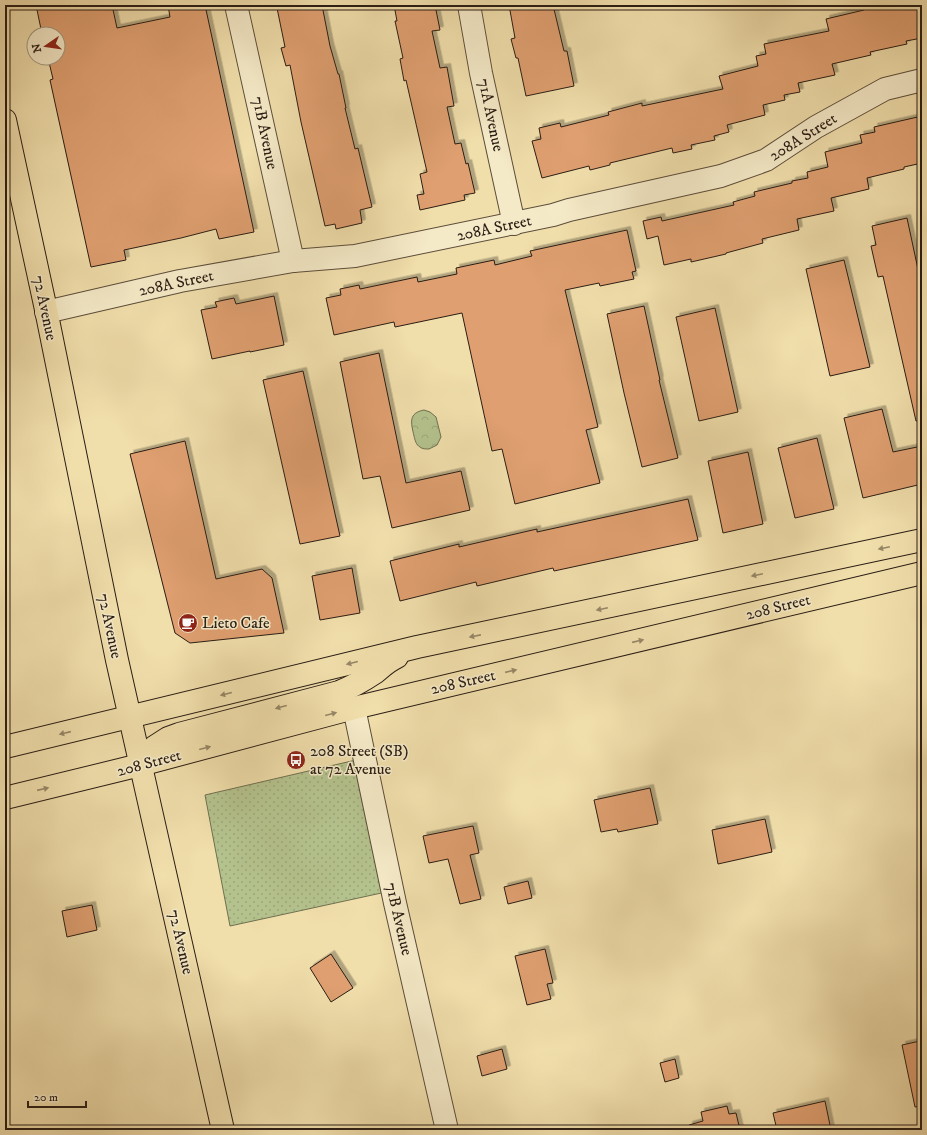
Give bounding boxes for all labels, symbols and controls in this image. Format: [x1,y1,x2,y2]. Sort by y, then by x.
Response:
north arrow [26,26,66,66]
text: N [29,42,45,54]
street label: 71A Avenue [474,77,509,154]
street label: 71B Avenue [248,95,283,172]
street label: 208A Street [766,108,840,166]
street label: 208A Street [455,210,533,246]
street label: 208A Street [137,265,215,301]
street label: 72 Avenue [28,274,62,343]
one-way arrow [878,545,890,551]
one-way arrow [751,573,763,579]
street label: 208 Street [744,589,812,625]
street label: 72 Avenue [93,592,127,661]
one-way arrow [596,606,609,612]
cafe icon: Lieto Cafe [177,612,199,634]
place label: Lieto Cafe [202,613,270,633]
one-way arrow [469,633,481,639]
one-way arrow [632,637,644,643]
one-way arrow [346,660,358,666]
street label: 208 Street [429,665,497,699]
one-way arrow [505,667,518,673]
one-way arrow [220,691,232,697]
one-way arrow [274,704,286,710]
one-way arrow [325,711,337,717]
one-way arrow [59,731,71,737]
place label: 208 Street (SB) at 72 Avenue [310,741,408,779]
street label: 208 Street [115,745,183,781]
one-way arrow [199,745,211,751]
bus stop icon: 208 Street (SB) at 72 Avenue [285,749,307,771]
one-way arrow [37,785,49,791]
street label: 71B Avenue [381,881,417,958]
street label: 72 Avenue [164,908,198,977]
scale bar [28,1083,86,1109]
text: 20 m [34,1090,58,1105]

